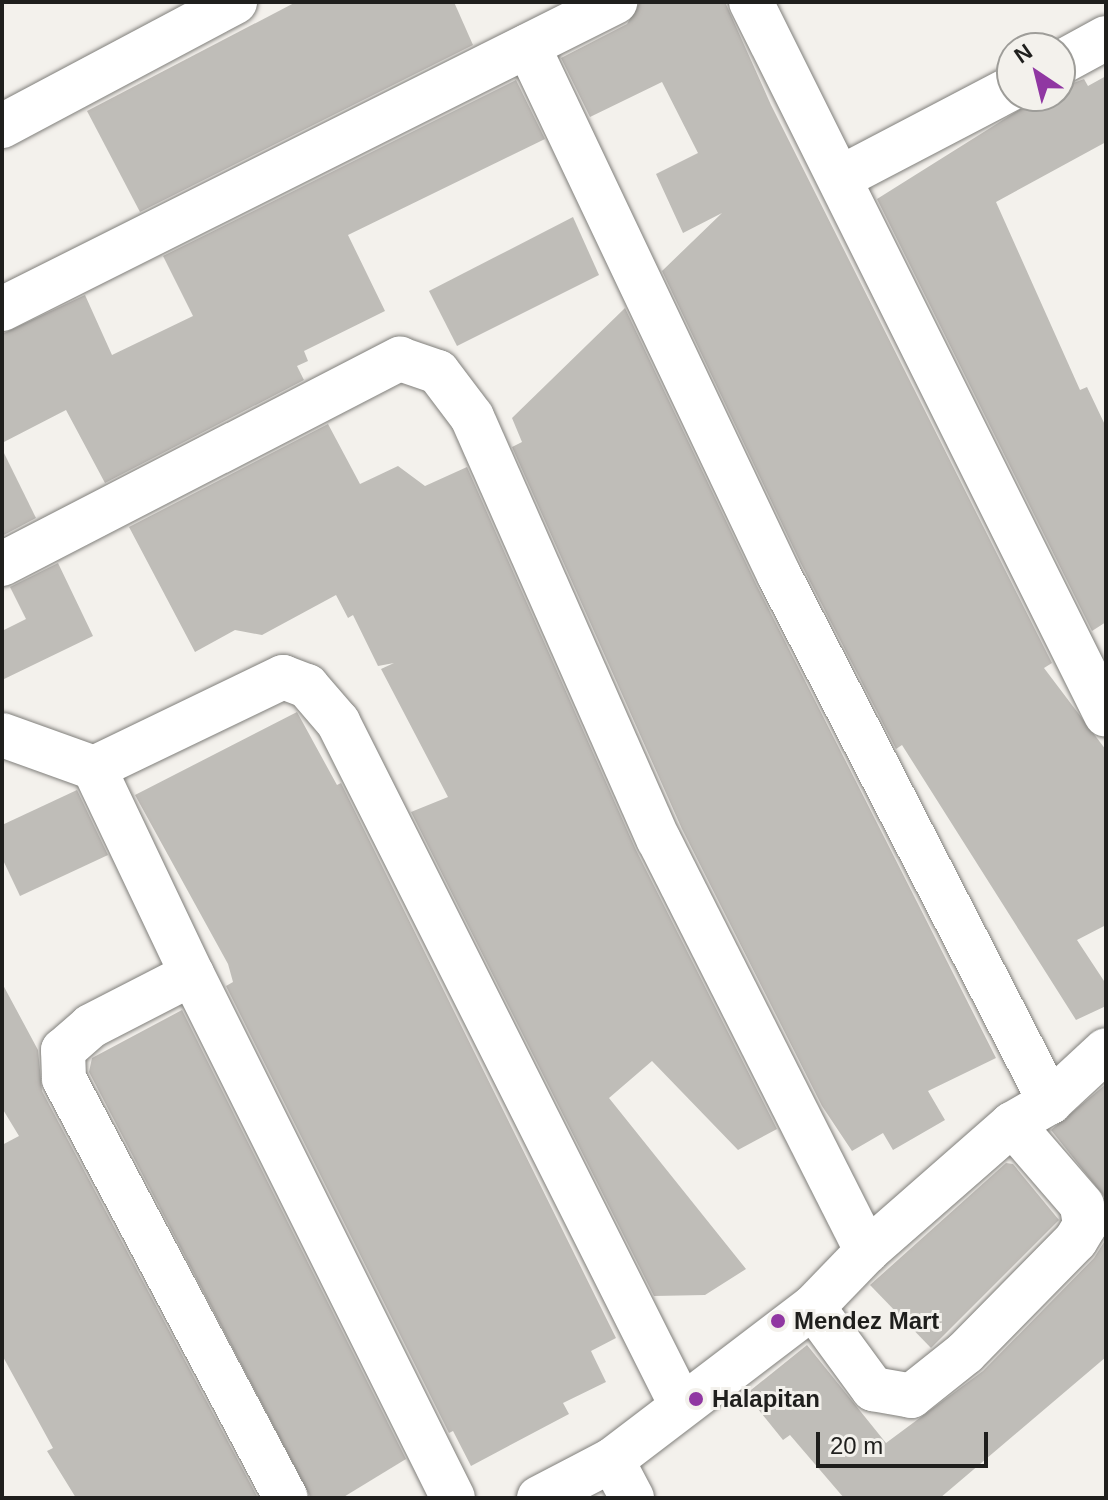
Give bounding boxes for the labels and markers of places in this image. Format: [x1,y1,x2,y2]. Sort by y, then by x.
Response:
place label: Mendez Mart [794,1307,939,1335]
marker: Mendez Mart [769,1312,787,1330]
place label: Halapitan [712,1385,820,1413]
marker: Halapitan [687,1390,705,1408]

